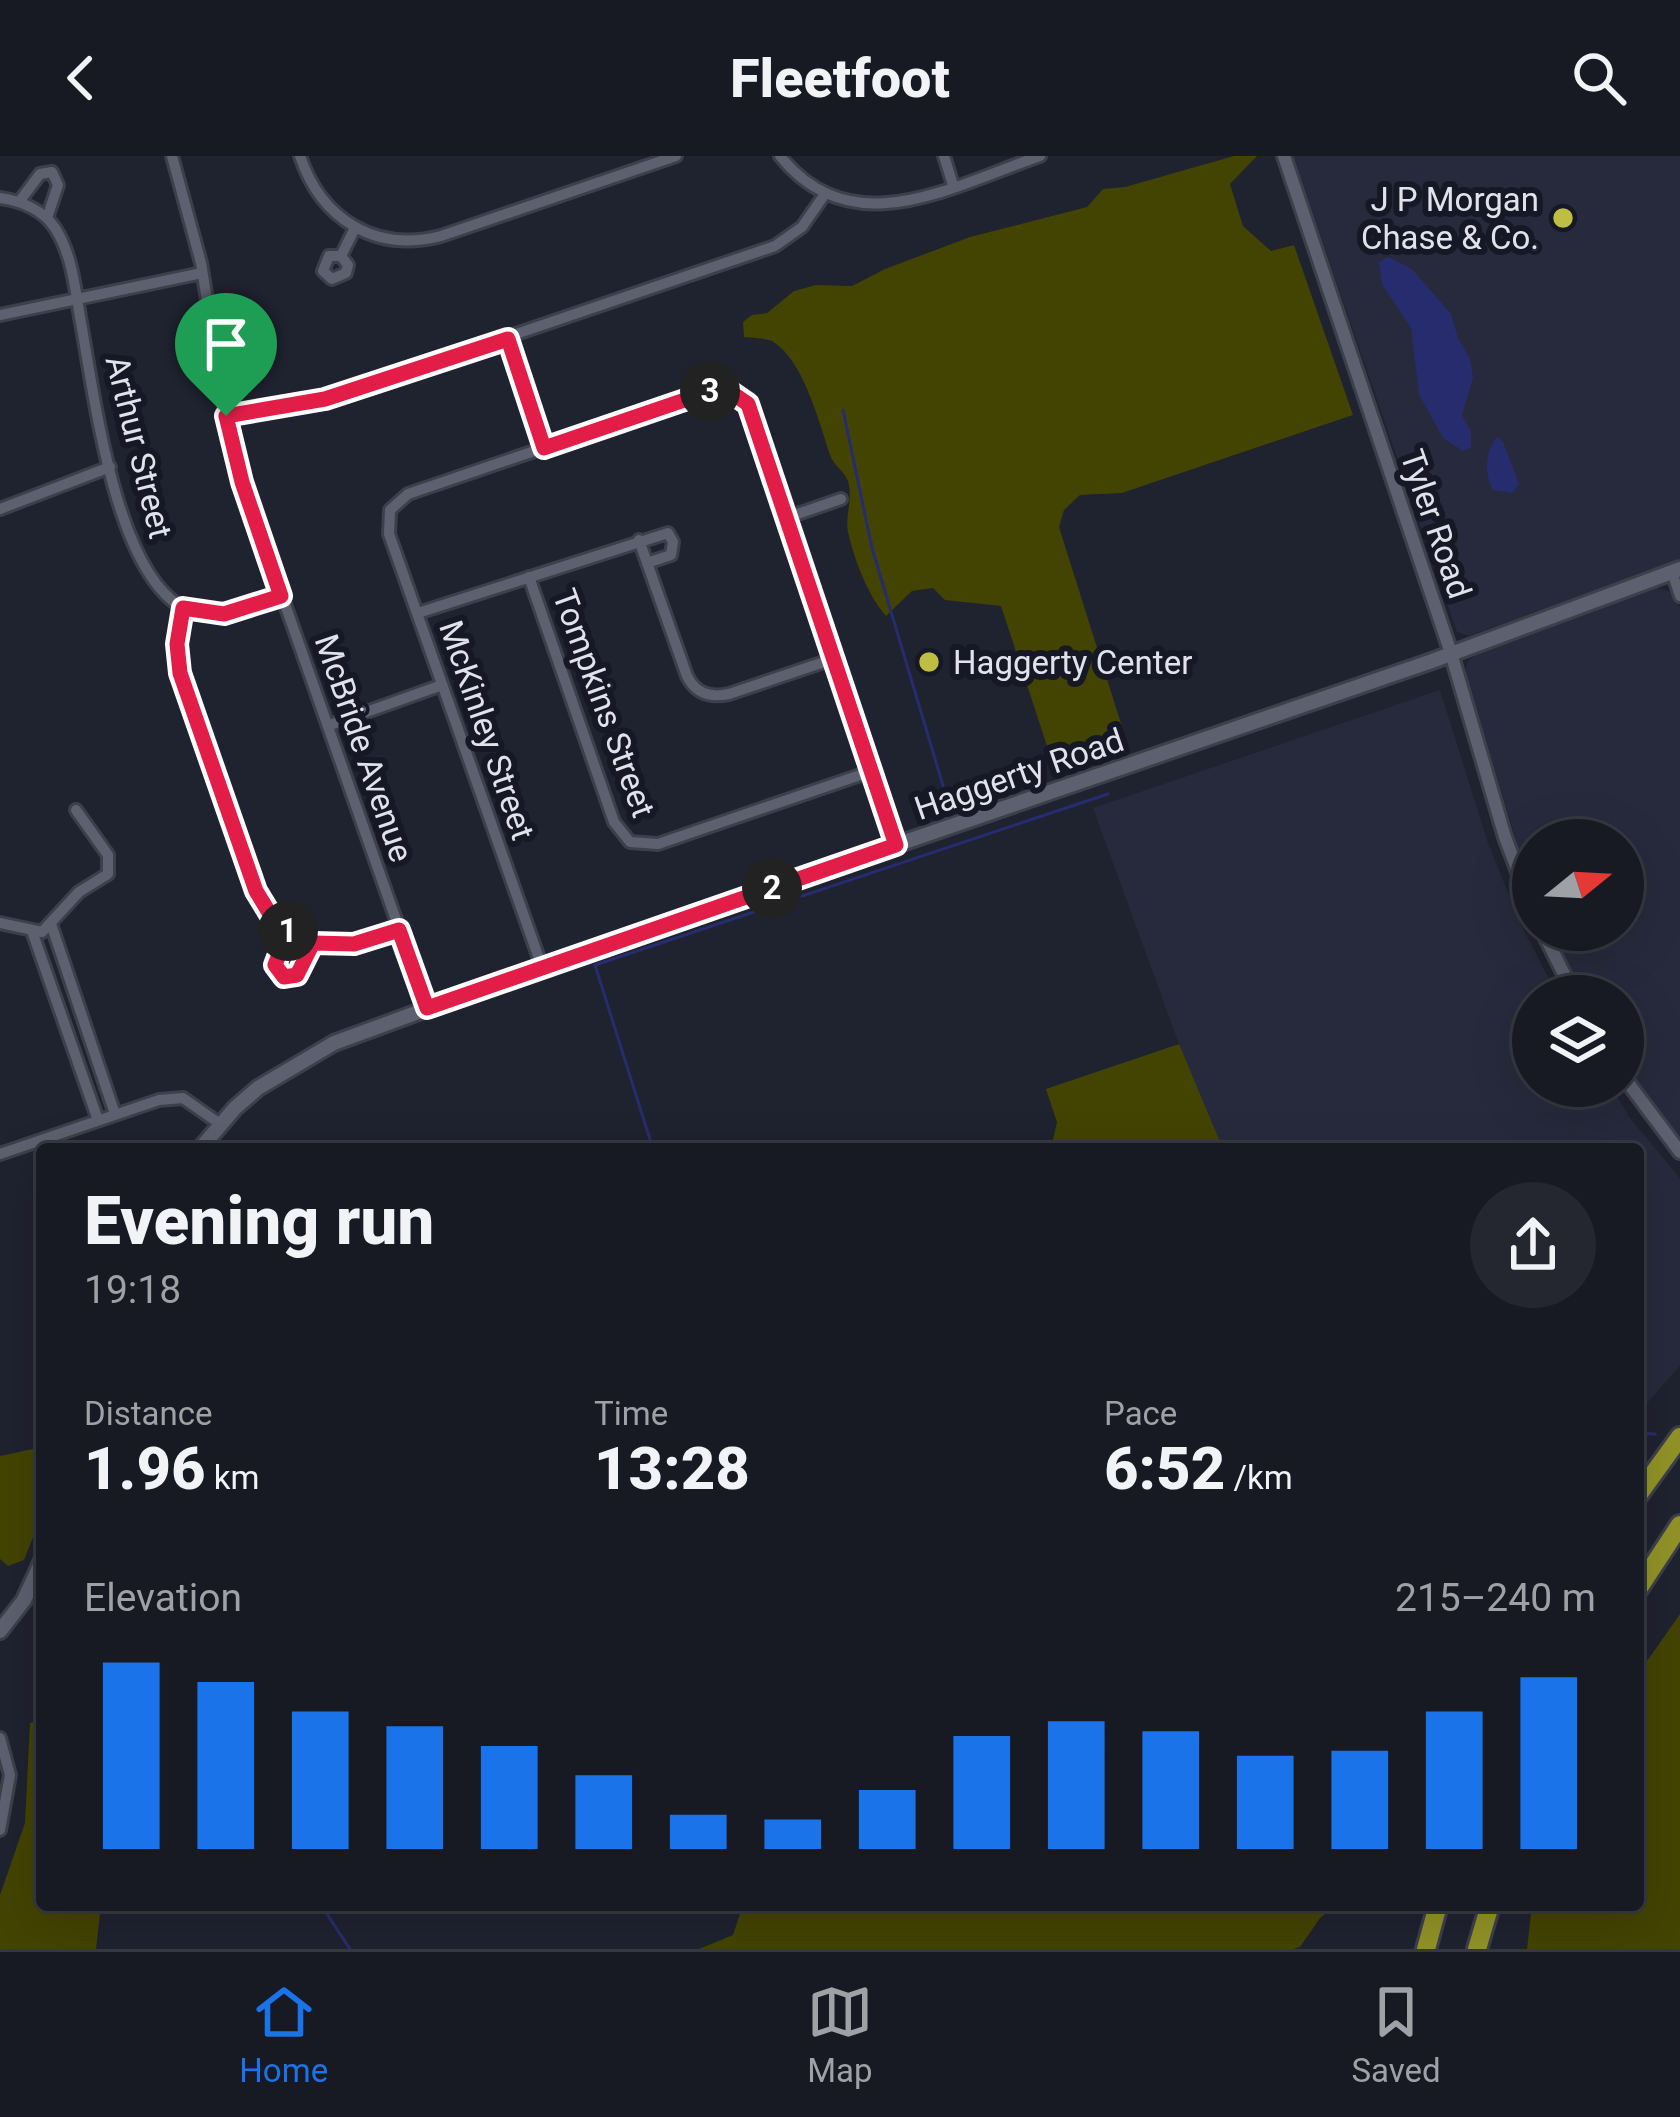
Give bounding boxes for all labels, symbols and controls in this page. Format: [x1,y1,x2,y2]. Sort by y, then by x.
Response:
icon: back [48,45,114,111]
icon: search [1566,45,1632,111]
text: Fleetfoot [730,47,950,110]
place label: J P Morgan Chase & Co. [1361,180,1539,257]
marker: J P Morgan Chase & Co. [1550,205,1576,231]
pin [175,293,277,416]
icon: arrive [193,311,259,377]
street label: Arthur Street [97,352,181,542]
pin: 3 [680,361,740,421]
text: 3 [701,371,719,410]
street label: Tyler Road [1392,444,1480,604]
street label: Tompkins Street [545,584,663,822]
street label: McKinley Street [431,615,543,845]
street label: McBride Avenue [307,629,421,867]
place label: Haggerty Center [953,643,1192,682]
marker: Haggerty Center [916,649,942,675]
street label: Haggerty Road [909,720,1129,828]
north arrow [1512,819,1644,951]
map controls [1512,819,1644,1107]
pin: 2 [742,858,802,918]
text: 2 [763,868,781,907]
pin: 1 [258,901,318,961]
text: 1 [279,911,297,950]
button: layers [1512,975,1644,1107]
button: share [1470,1182,1596,1308]
text: Evening run [84,1183,435,1260]
text: 19:18 [84,1267,181,1313]
text: Distance [84,1394,212,1433]
text: Time [594,1394,668,1433]
text: Pace [1104,1394,1177,1433]
text: 1.96 [84,1433,206,1504]
text: 13:28 [594,1433,750,1504]
text: 6:52 [1104,1433,1225,1504]
text: km [206,1458,259,1497]
text: /km [1225,1458,1293,1497]
text: Elevation [84,1575,242,1621]
text: 215–240 m [1395,1575,1596,1621]
tab: Home [239,1979,328,2090]
tab: Map [807,1979,873,2090]
tab: Saved [1351,1979,1441,2090]

